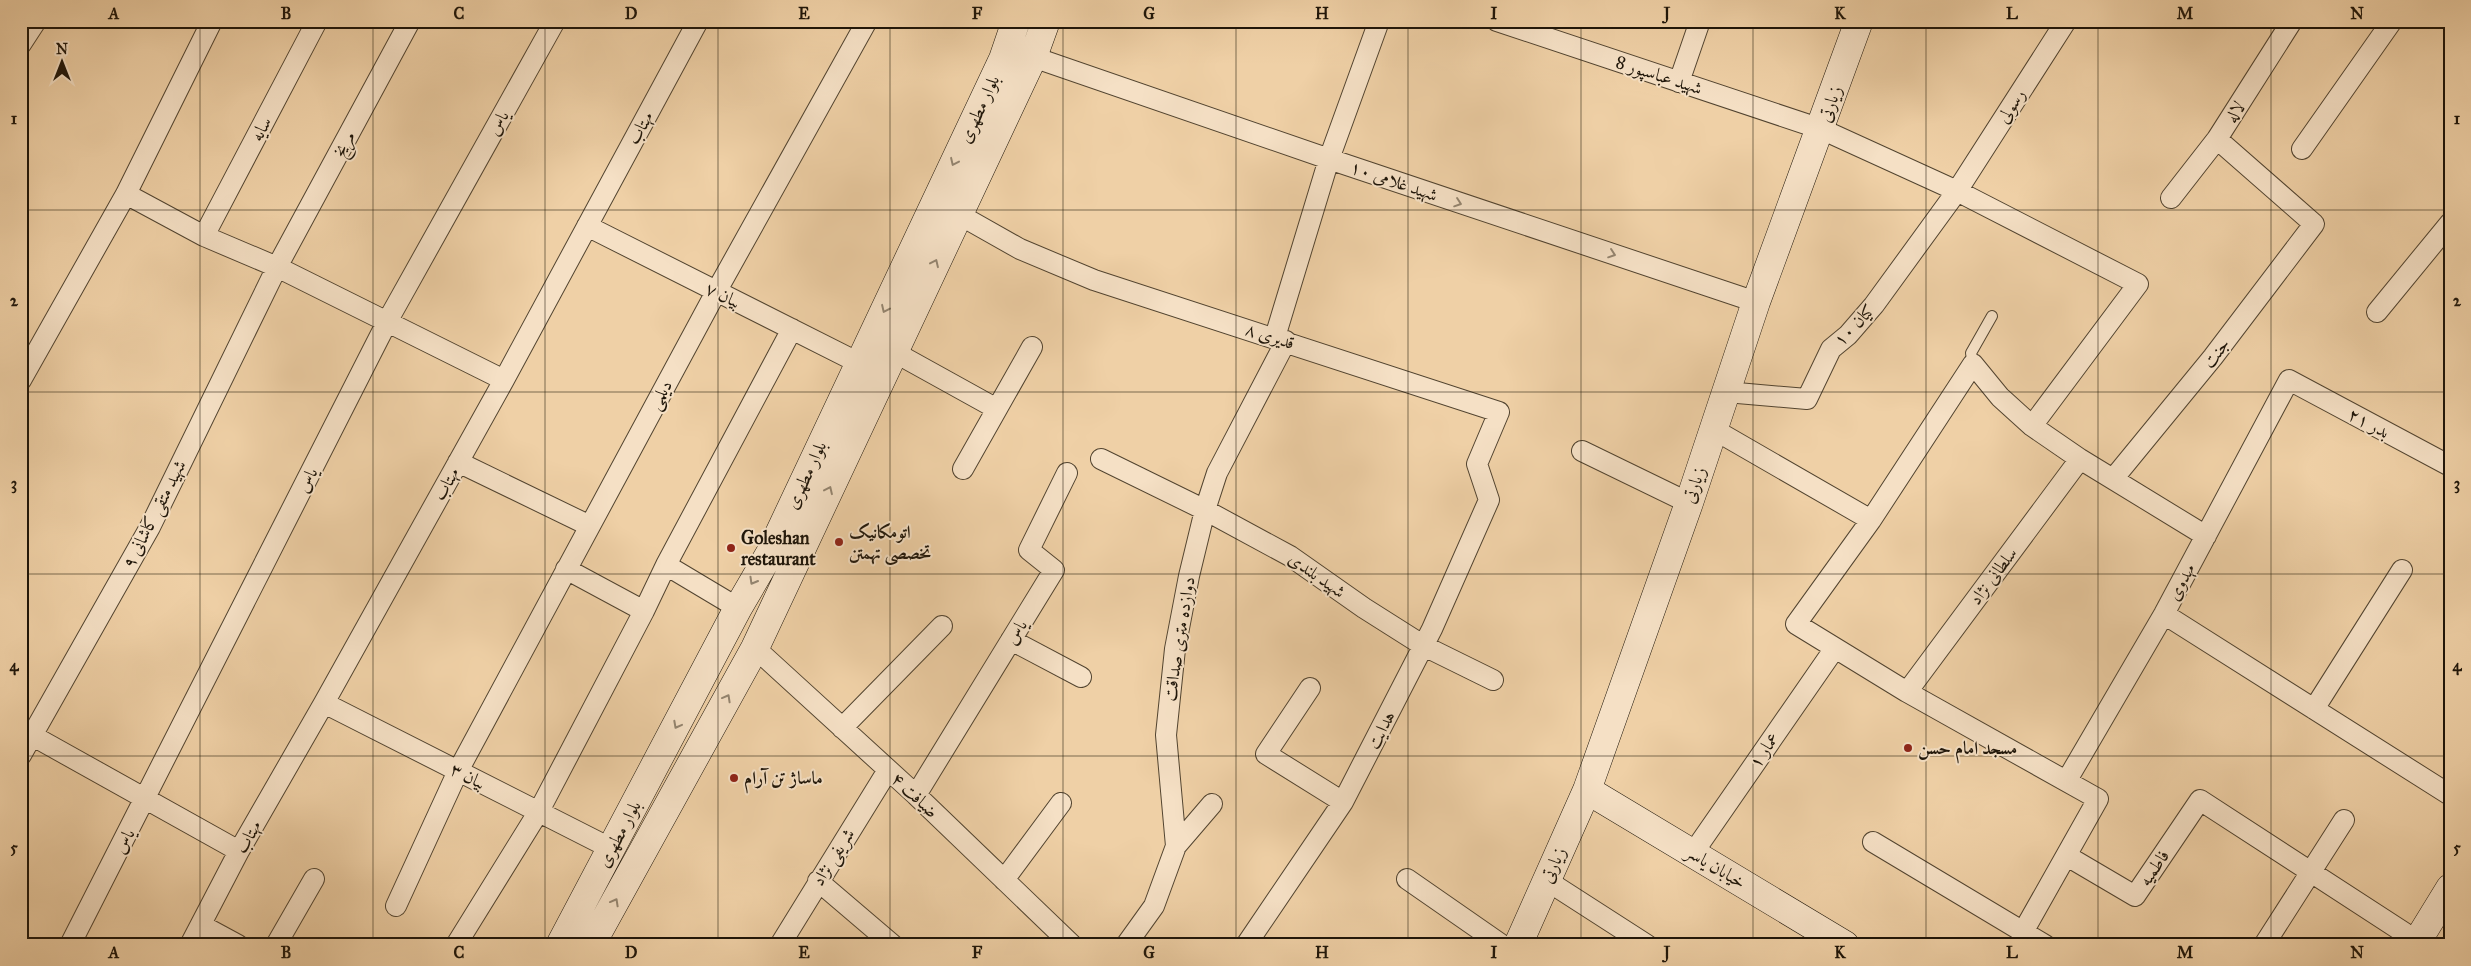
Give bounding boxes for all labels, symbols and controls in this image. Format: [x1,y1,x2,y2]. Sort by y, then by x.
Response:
text: A [108,4,120,23]
text: B [281,4,291,23]
text: C [454,4,465,23]
text: D [625,4,638,23]
text: E [798,4,810,23]
text: F [972,4,983,23]
text: G [1143,4,1155,23]
text: H [1315,4,1329,23]
text: I [1491,4,1498,23]
text: J [1662,4,1671,24]
text: K [1834,4,1846,23]
text: L [2006,4,2018,23]
text: M [2177,4,2194,23]
text: N [2350,4,2364,23]
north arrow [38,38,88,88]
text: N [56,41,68,58]
street label: شهید عباسپور 8 [1613,51,1705,100]
street label: بلوار مطهری [954,71,1005,147]
street label: زیارتی [1814,83,1846,125]
street label: رسولی [1992,85,2030,127]
street label: لاله [2220,97,2250,127]
street label: یاس [482,105,515,139]
street label: مهتاب [622,107,659,149]
text: 1 [11,109,18,128]
text: 1 [2454,109,2461,128]
street label: سایه [246,113,276,145]
street label: مریخ [328,127,364,163]
street label: شهید غلامی ۱۰ [1347,156,1441,207]
one-way arrow [950,157,961,166]
one-way arrow [1453,197,1462,207]
one-way arrow [1607,249,1616,259]
one-way arrow [929,259,939,268]
street label: بیان ۷ [702,277,744,313]
text: 2 [10,291,19,310]
text: 2 [2453,291,2462,310]
street label: کیان ۱۰ [1829,300,1879,350]
one-way arrow [881,304,891,313]
street label: قدیری ۸ [1243,318,1297,354]
street label: جنت [2197,334,2235,372]
street label: دیلمی [643,376,678,414]
street label: بدر ۲۱ [2344,403,2394,443]
street label: بلوار مطهری [781,437,832,513]
street label: شهید متقی کاشانی ۹ [117,456,193,573]
street label: یاس [291,462,323,496]
street label: مهتاب [428,463,465,505]
street label: زیارتی [1678,464,1710,506]
text: 3 [11,474,17,494]
text: 3 [2454,474,2460,494]
one-way arrow [823,486,834,495]
place label: اتومکانیک تخصصی تهمتن [849,521,932,566]
place label: Goleshan restaurant [740,527,816,570]
marker: اتومکانیک تخصصی تهمتن [833,536,845,548]
marker: Goleshan restaurant [725,542,737,554]
street label: سلطانی نژاد [1964,543,2022,609]
street label: شهید بلندی [1284,547,1350,603]
street label: مهدوی [2162,560,2201,605]
street label: دوازده متری صداقت [1158,575,1200,703]
one-way arrow [750,576,760,585]
street label: یاس [1000,614,1033,649]
text: 4 [10,656,20,676]
text: 4 [2453,656,2463,676]
one-way arrow [721,695,731,704]
street label: هدایت [1362,707,1401,753]
one-way arrow [673,719,683,728]
street label: عمار ۱ [1744,728,1784,772]
place label: مسجد امام حسن [1918,737,2017,764]
marker: مسجد امام حسن [1902,742,1914,754]
street label: بیان ۳ [447,758,489,794]
place label: ماساژ تن آرام [744,767,823,794]
street label: ضیافت ۴ [887,768,943,822]
marker: ماساژ تن آرام [728,772,740,784]
street label: بلوار مطهری [592,797,647,872]
street label: مهتاب [230,816,267,858]
street label: یاس [108,823,140,857]
street label: شریفی نژاد [807,824,861,891]
text: 5 [10,838,18,857]
text: 5 [2453,838,2461,857]
street label: خیابان یاسر [1680,840,1750,894]
street label: زیارتی [1535,843,1571,887]
street label: فاطمیه [2134,846,2174,890]
one-way arrow [608,898,618,907]
text: A [108,943,120,962]
text: B [281,943,291,962]
text: C [454,943,465,962]
text: D [625,943,638,962]
text: E [798,943,810,962]
text: F [972,943,983,962]
text: G [1143,943,1155,962]
text: H [1315,943,1329,962]
text: I [1491,943,1498,962]
text: J [1662,943,1671,963]
text: K [1834,943,1846,962]
text: L [2006,943,2018,962]
text: M [2177,943,2194,962]
text: N [2350,943,2364,962]

